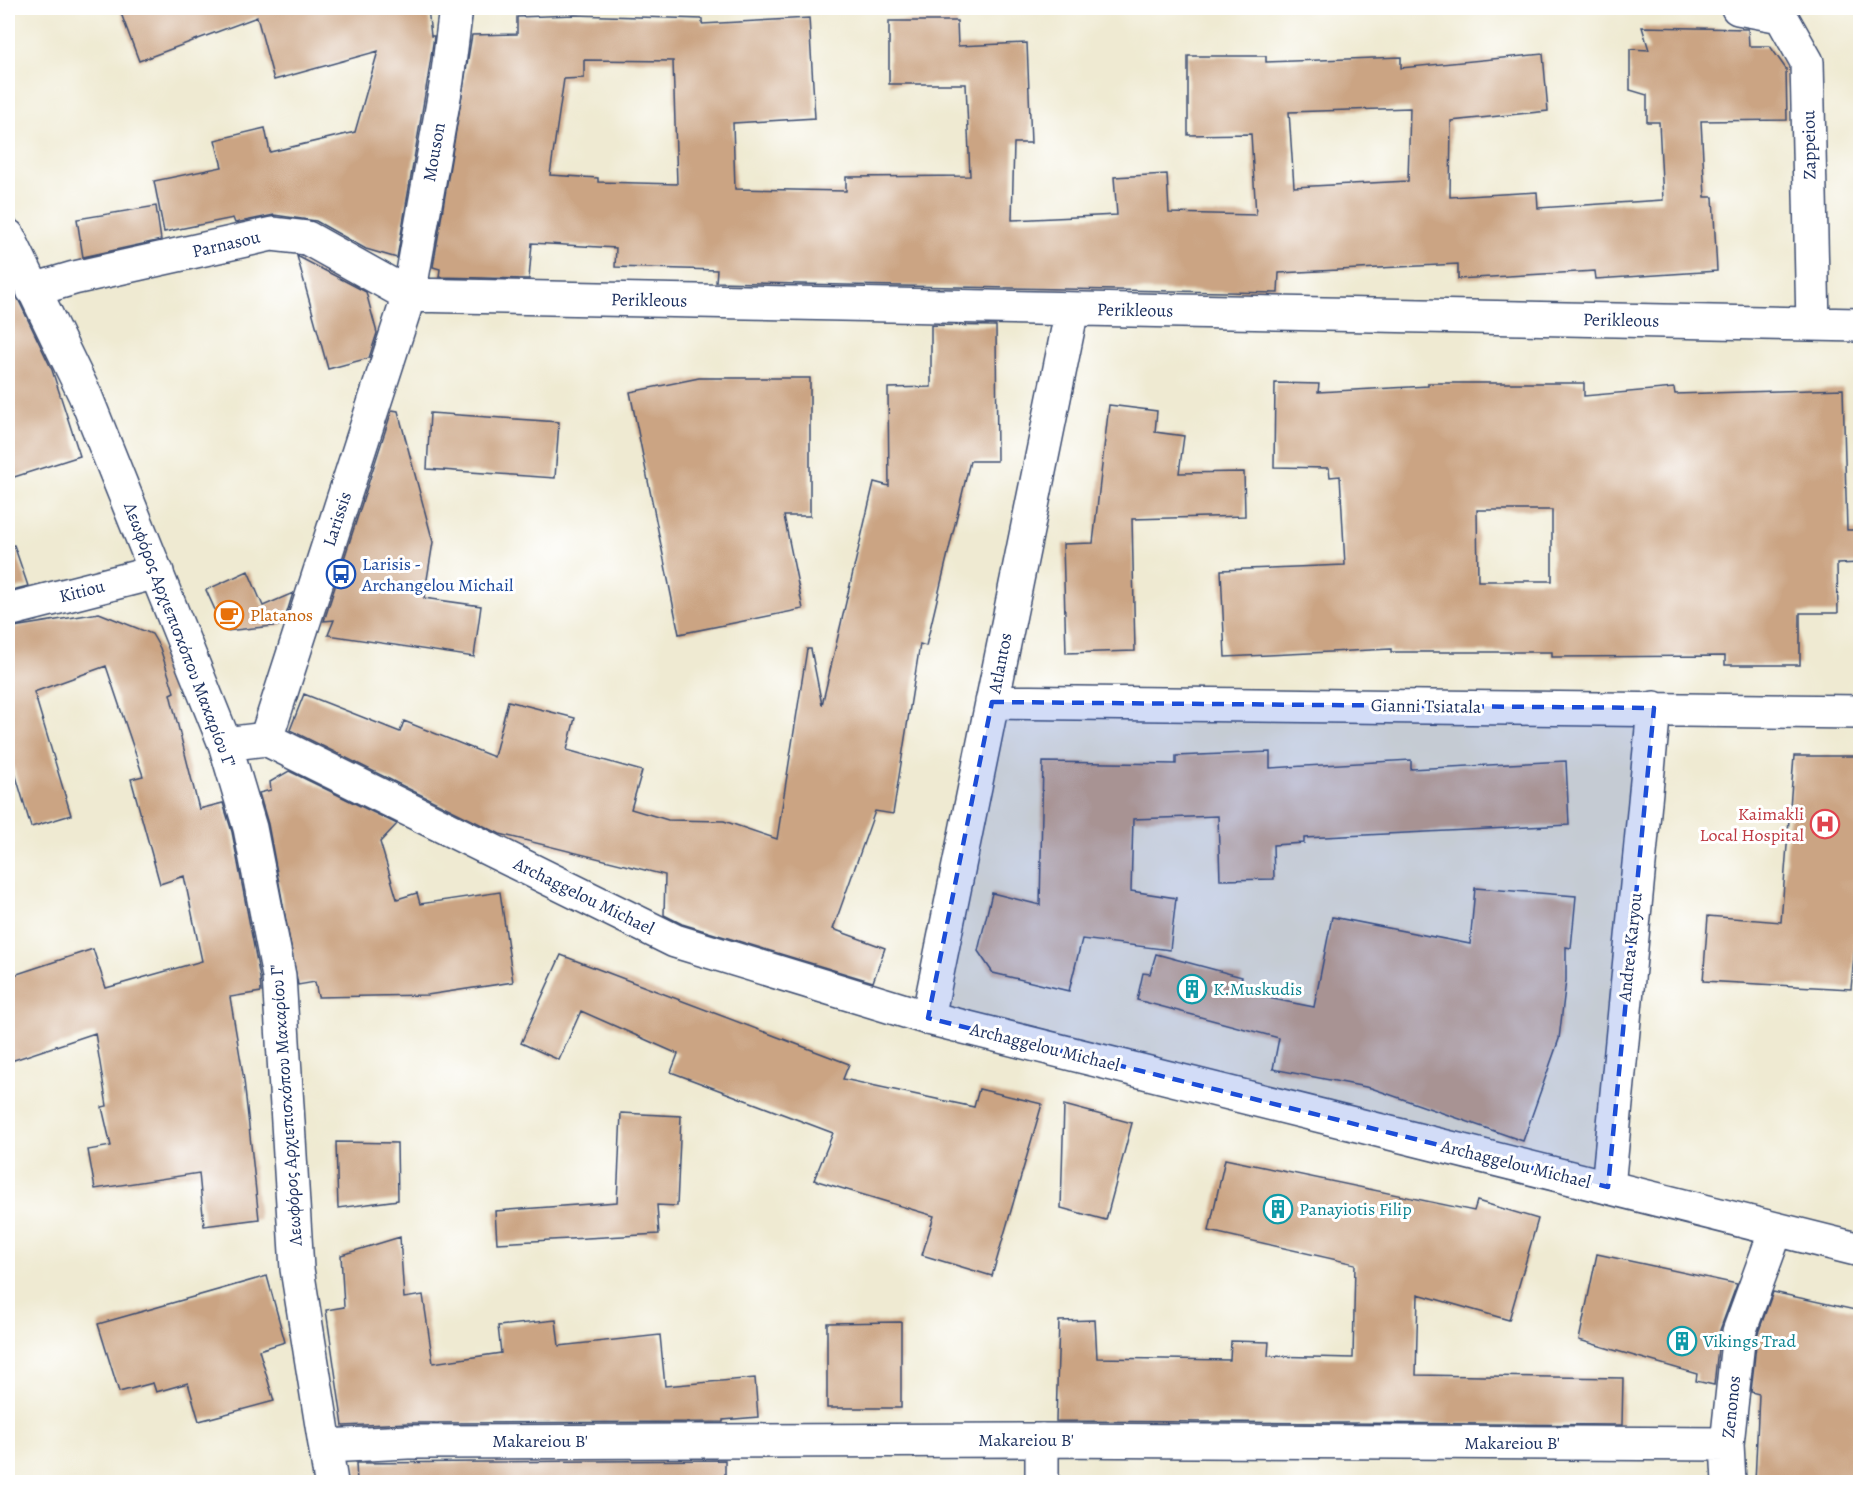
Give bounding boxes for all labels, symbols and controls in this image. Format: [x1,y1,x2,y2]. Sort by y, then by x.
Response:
street label: Zappeiou [1796,110,1822,180]
street label: Mouson [417,120,451,183]
street label: Parnasou [190,224,263,263]
street label: Perikleous [611,287,687,313]
street label: Perikleous [1097,297,1173,323]
street label: Perikleous [1583,307,1659,333]
street label: Larissis [317,489,357,549]
street label: Λεωφόρος Αρχιεπισκόπου Μακαρίου Γ' [118,498,242,771]
place label: Larisis - Archangelou Michail [361,552,514,597]
bus stop icon: Larisis - Archangelou Michail [325,558,357,590]
street label: Kitiou [57,574,108,608]
cafe icon: Platanos [213,599,245,631]
place label: Platanos [250,603,313,627]
street label: Atlantos [982,631,1018,696]
street label: Gianni Tsiatala [1371,693,1482,719]
place label: Kaimakli Local Hospital [1699,802,1805,847]
hospital icon: Kaimakli Local Hospital [1809,808,1841,840]
street label: Archaggelou Michael [509,851,659,941]
street label: Andrea Karyou [1612,891,1648,1004]
street label: Λεωφόρος Αρχιεπισκόπου Μακαρίου Γ' [264,963,308,1248]
building icon: K.Muskudis [1176,973,1208,1005]
place label: K.Muskudis [1213,977,1302,1001]
street label: Archaggelou Michael [967,1017,1123,1077]
street label: Archaggelou Michael [1438,1134,1594,1194]
building icon: Panayiotis Filip [1262,1193,1294,1225]
place label: Panayiotis Filip [1299,1197,1412,1221]
building icon: Vikings Trad [1666,1325,1698,1357]
place label: Vikings Trad [1702,1329,1796,1353]
street label: Zenonos [1716,1375,1746,1439]
street label: Makareiou B' [978,1428,1074,1452]
street label: Makareiou B' [492,1429,588,1453]
street label: Makareiou B' [1464,1431,1560,1455]

